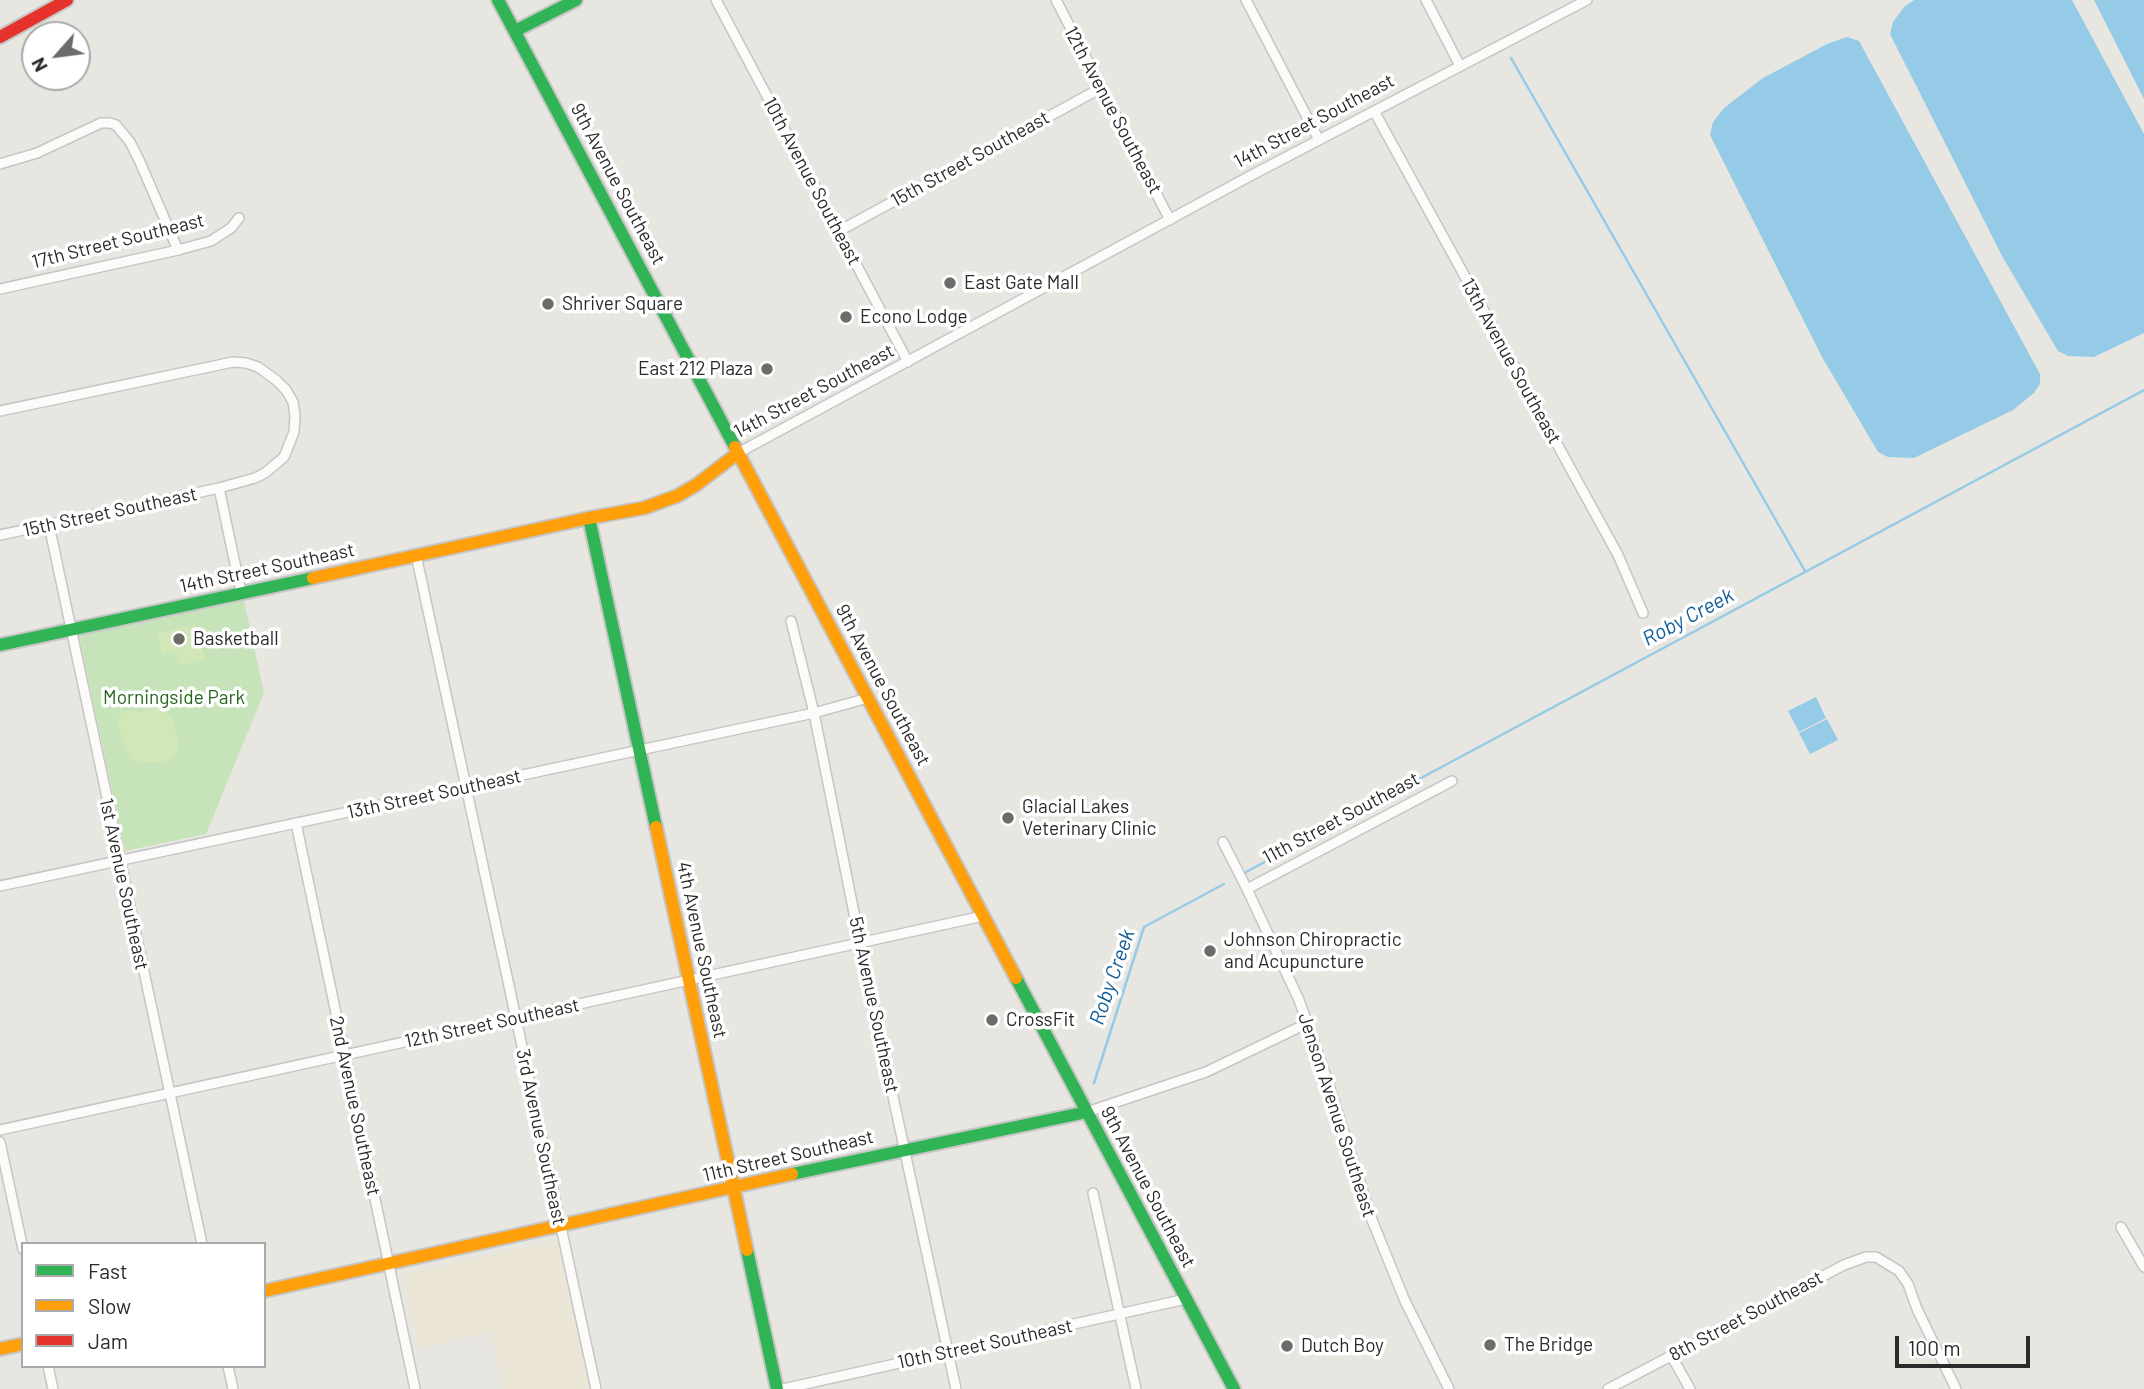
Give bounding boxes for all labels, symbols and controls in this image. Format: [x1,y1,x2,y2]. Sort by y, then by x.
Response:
north arrow [21,21,91,91]
street label: 12th Avenue Southeast [1059,22,1167,198]
text: N [26,54,52,76]
street label: 14th Street Southeast [1230,69,1398,173]
street label: 10th Avenue Southeast [758,93,866,269]
street label: 9th Avenue Southeast [566,99,670,269]
street label: 15th Street Southeast [887,106,1053,212]
street label: 17th Street Southeast [30,209,206,273]
place label: East Gate Mall [964,272,1079,294]
street label: 13th Avenue Southeast [1456,274,1566,448]
marker: East Gate Mall [942,275,958,291]
place label: Shriver Square [562,293,683,315]
marker: Shriver Square [540,296,556,312]
place label: Econo Lodge [860,306,968,328]
marker: Econo Lodge [838,309,854,325]
street label: 14th Street Southeast [730,339,898,443]
place label: East 212 Plaza [638,358,753,380]
marker: East 212 Plaza [759,361,775,377]
street label: 15th Street Southeast [21,482,199,542]
street label: 14th Street Southeast [177,538,357,598]
water label: Roby Creek [1638,583,1738,651]
street label: 9th Avenue Southeast [831,600,935,770]
place label: Basketball [193,628,279,650]
marker: Basketball [171,631,187,647]
park label: Morningside Park [103,687,245,709]
street label: 13th Street Southeast [345,764,523,824]
street label: 11th Street Southeast [1259,767,1423,869]
street label: 1st Avenue Southeast [95,796,153,972]
place label: Glacial Lakes Veterinary Clinic [1022,796,1156,840]
marker: Glacial Lakes Veterinary Clinic [1000,810,1016,826]
street label: 4th Avenue Southeast [672,860,732,1040]
street label: 5th Avenue Southeast [844,915,904,1095]
water label: Roby Creek [1084,926,1140,1028]
place label: Johnson Chiropractic and Acupuncture [1224,929,1402,973]
marker: Johnson Chiropractic and Acupuncture [1202,943,1218,959]
street label: 12th Street Southeast [403,993,581,1053]
place label: CrossFit [1006,1009,1075,1031]
street label: Jenson Avenue Southeast [1293,1010,1381,1220]
marker: CrossFit [984,1012,1000,1028]
street label: 2nd Avenue Southeast [325,1014,385,1198]
street label: 3rd Avenue Southeast [511,1047,571,1227]
street label: 9th Avenue Southeast [1096,1102,1200,1272]
street label: 11th Street Southeast [700,1125,876,1187]
legend [21,1242,266,1368]
text: Fast [88,1258,128,1283]
street label: 8th Street Southeast [1665,1266,1827,1366]
text: Slow [88,1293,131,1318]
street label: 10th Street Southeast [895,1314,1075,1374]
scale bar [1899,1322,2034,1366]
text: Jam [88,1328,128,1353]
place label: The Bridge [1504,1334,1593,1356]
place label: Dutch Boy [1301,1335,1384,1357]
text: 100 m [1908,1335,1961,1360]
marker: The Bridge [1482,1337,1498,1353]
marker: Dutch Boy [1279,1338,1295,1354]

